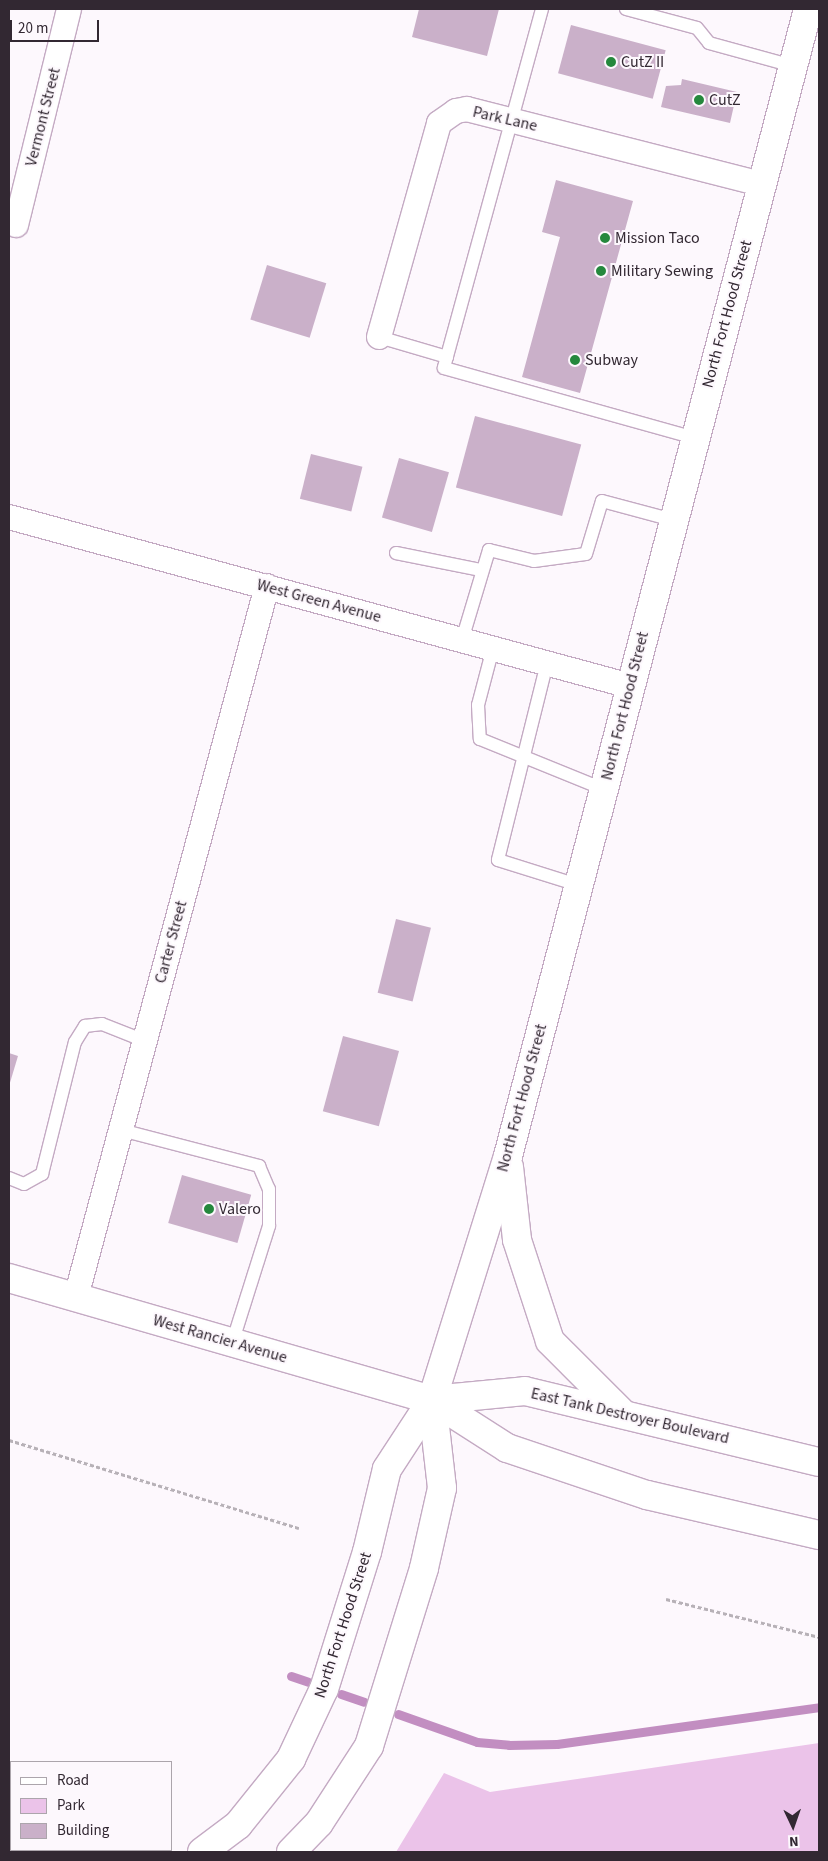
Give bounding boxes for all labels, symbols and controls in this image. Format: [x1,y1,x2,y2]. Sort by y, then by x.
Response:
scale bar [12,10,101,42]
text: 20 m [18,18,48,39]
place label: CutZ II [621,52,664,72]
marker: CutZ II [605,56,617,68]
street label: Vermont Street [21,66,65,168]
place label: CutZ [709,90,741,110]
marker: CutZ [693,94,705,106]
street label: Park Lane [471,102,539,136]
place label: Mission Taco [615,228,700,248]
marker: Mission Taco [599,232,611,244]
street label: North Fort Hood Street [698,238,756,390]
place label: Military Sewing [611,261,713,281]
marker: Military Sewing [595,265,607,277]
place label: Subway [585,350,638,370]
marker: Subway [569,354,581,366]
street label: West Green Avenue [255,575,383,627]
street label: North Fort Hood Street [597,630,653,782]
street label: Carter Street [151,899,191,985]
street label: North Fort Hood Street [493,1022,551,1174]
place label: Valero [219,1199,261,1219]
marker: Valero [203,1203,215,1215]
street label: West Rancier Avenue [151,1311,289,1367]
street label: East Tank Destroyer Boulevard [529,1384,731,1448]
street label: North Fort Hood Street [310,1550,376,1700]
legend [10,1761,172,1851]
text: Road [57,1770,89,1791]
text: Park [57,1795,85,1816]
north arrow [768,1801,818,1851]
text: Building [57,1820,109,1841]
text: N [789,1831,799,1851]

